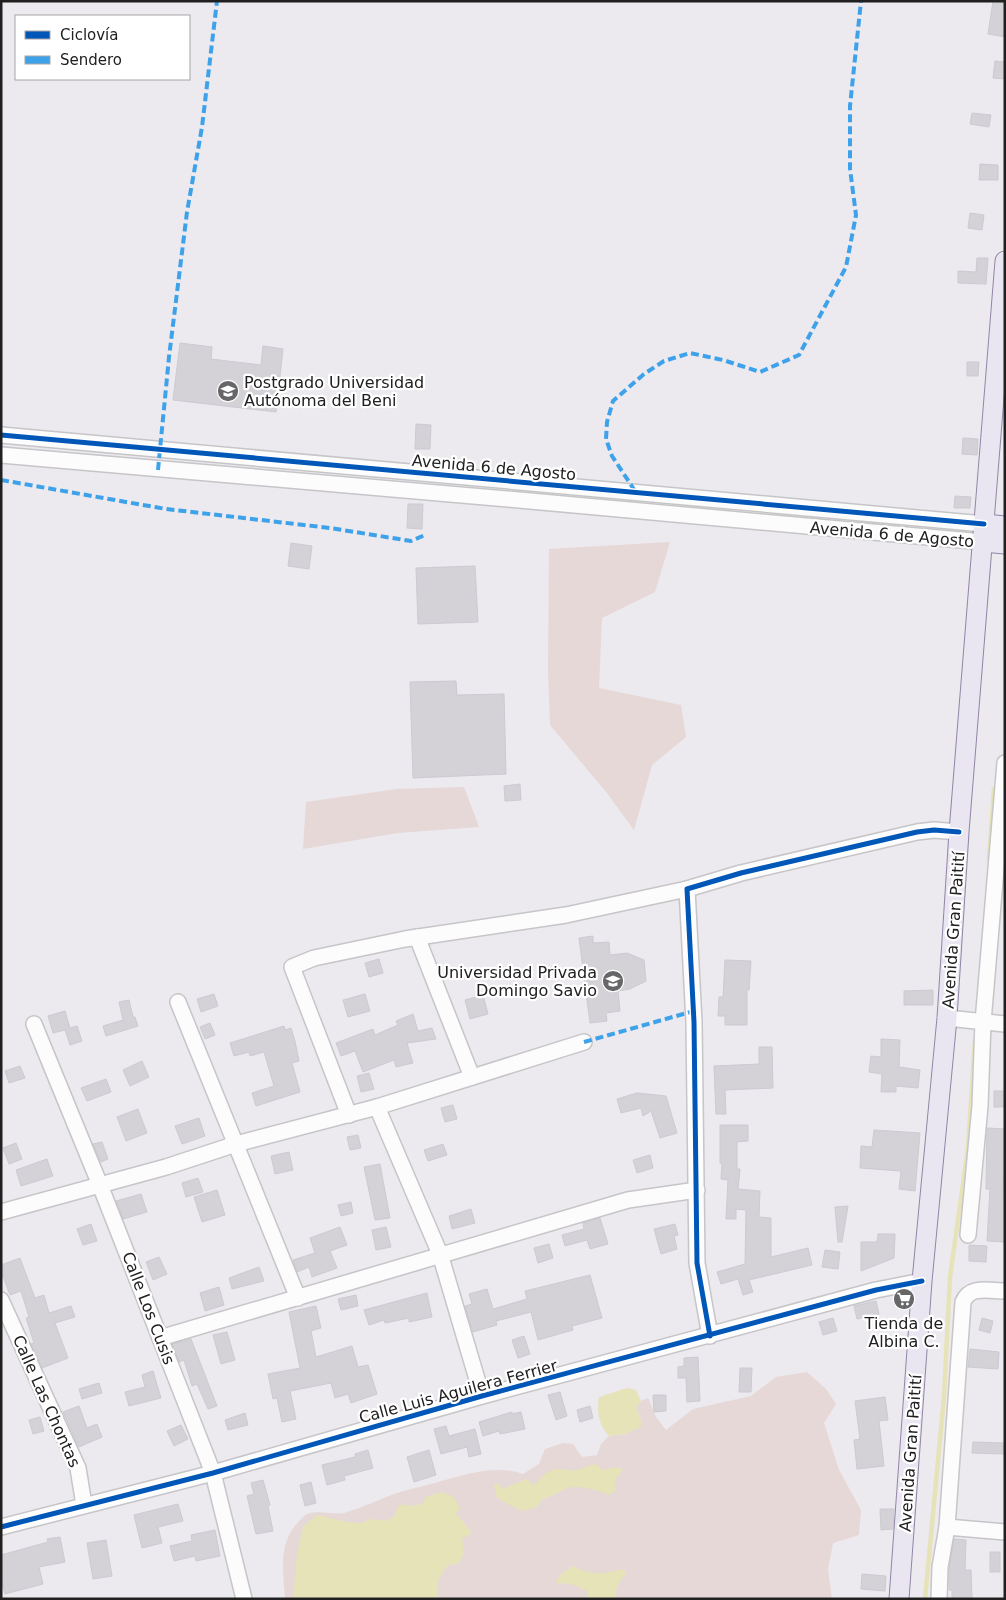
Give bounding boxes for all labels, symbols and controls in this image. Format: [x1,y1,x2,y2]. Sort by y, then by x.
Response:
legend [15,15,190,80]
text: Ciclovía [60,26,118,44]
text: Sendero [60,51,122,69]
place label: Postgrado Universidad Autónoma del Beni [244,373,424,410]
school or university icon: Postgrado Universidad Autónoma del Beni [216,379,240,403]
street label: Avenida 6 de Agosto [411,451,577,484]
street label: Avenida 6 de Agosto [809,518,975,551]
street label: Avenida Gran Paitití [939,850,969,1009]
place label: Universidad Privada Domingo Savio [437,963,597,1000]
school or university icon: Universidad Privada Domingo Savio [601,969,625,993]
street label: Calle Los Cusis [118,1249,179,1367]
supermarket icon: Tienda de Albina C. [892,1287,916,1311]
place label: Tienda de Albina C. [864,1314,943,1351]
street label: Calle Las Chontas [9,1332,84,1470]
street label: Calle Luis Aguilera Ferrier [357,1356,560,1427]
street label: Avenida Gran Paitití [896,1373,926,1532]

